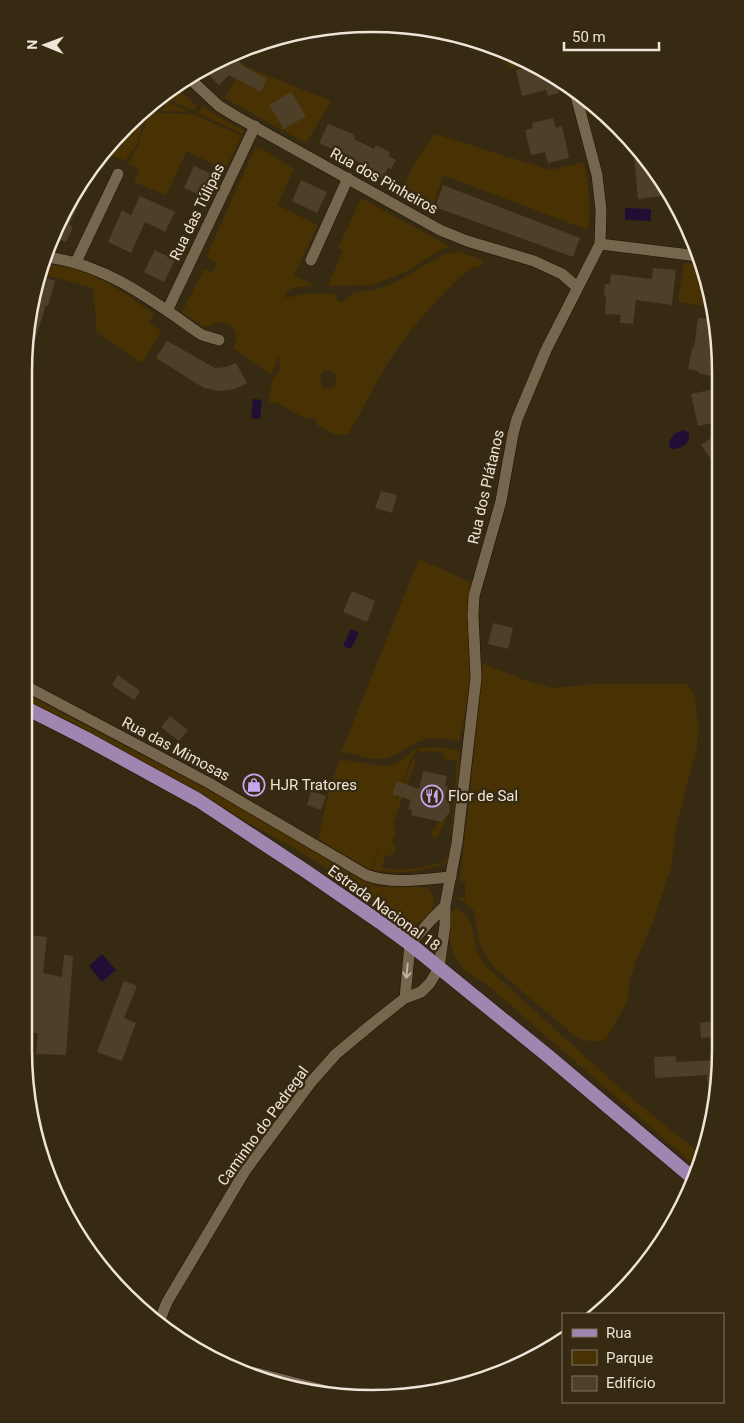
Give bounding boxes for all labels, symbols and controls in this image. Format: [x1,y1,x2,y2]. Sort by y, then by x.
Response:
north arrow [20,20,70,70]
scale bar [564,20,659,52]
text: 50 m [572,28,606,46]
text: N [24,40,40,50]
street label: Rua dos Pinheiros [327,144,441,218]
street label: Rua das Túlipas [166,161,228,263]
street label: Rua dos Plátanos [464,428,508,546]
street label: Rua das Mimosas [119,713,233,785]
shop icon: HJR Tratores [242,773,266,797]
place label: HJR Tratores [270,776,357,794]
restaurant icon: Flor de Sal [420,784,444,808]
place label: Flor de Sal [448,787,518,805]
street label: Estrada Nacional 18 [324,861,444,955]
one-way arrow [402,962,411,978]
street label: Caminho do Pedregal [214,1063,312,1189]
legend [562,1313,724,1403]
text: Rua [606,1324,632,1342]
text: Parque [606,1349,653,1367]
text: Edifício [606,1374,655,1392]

